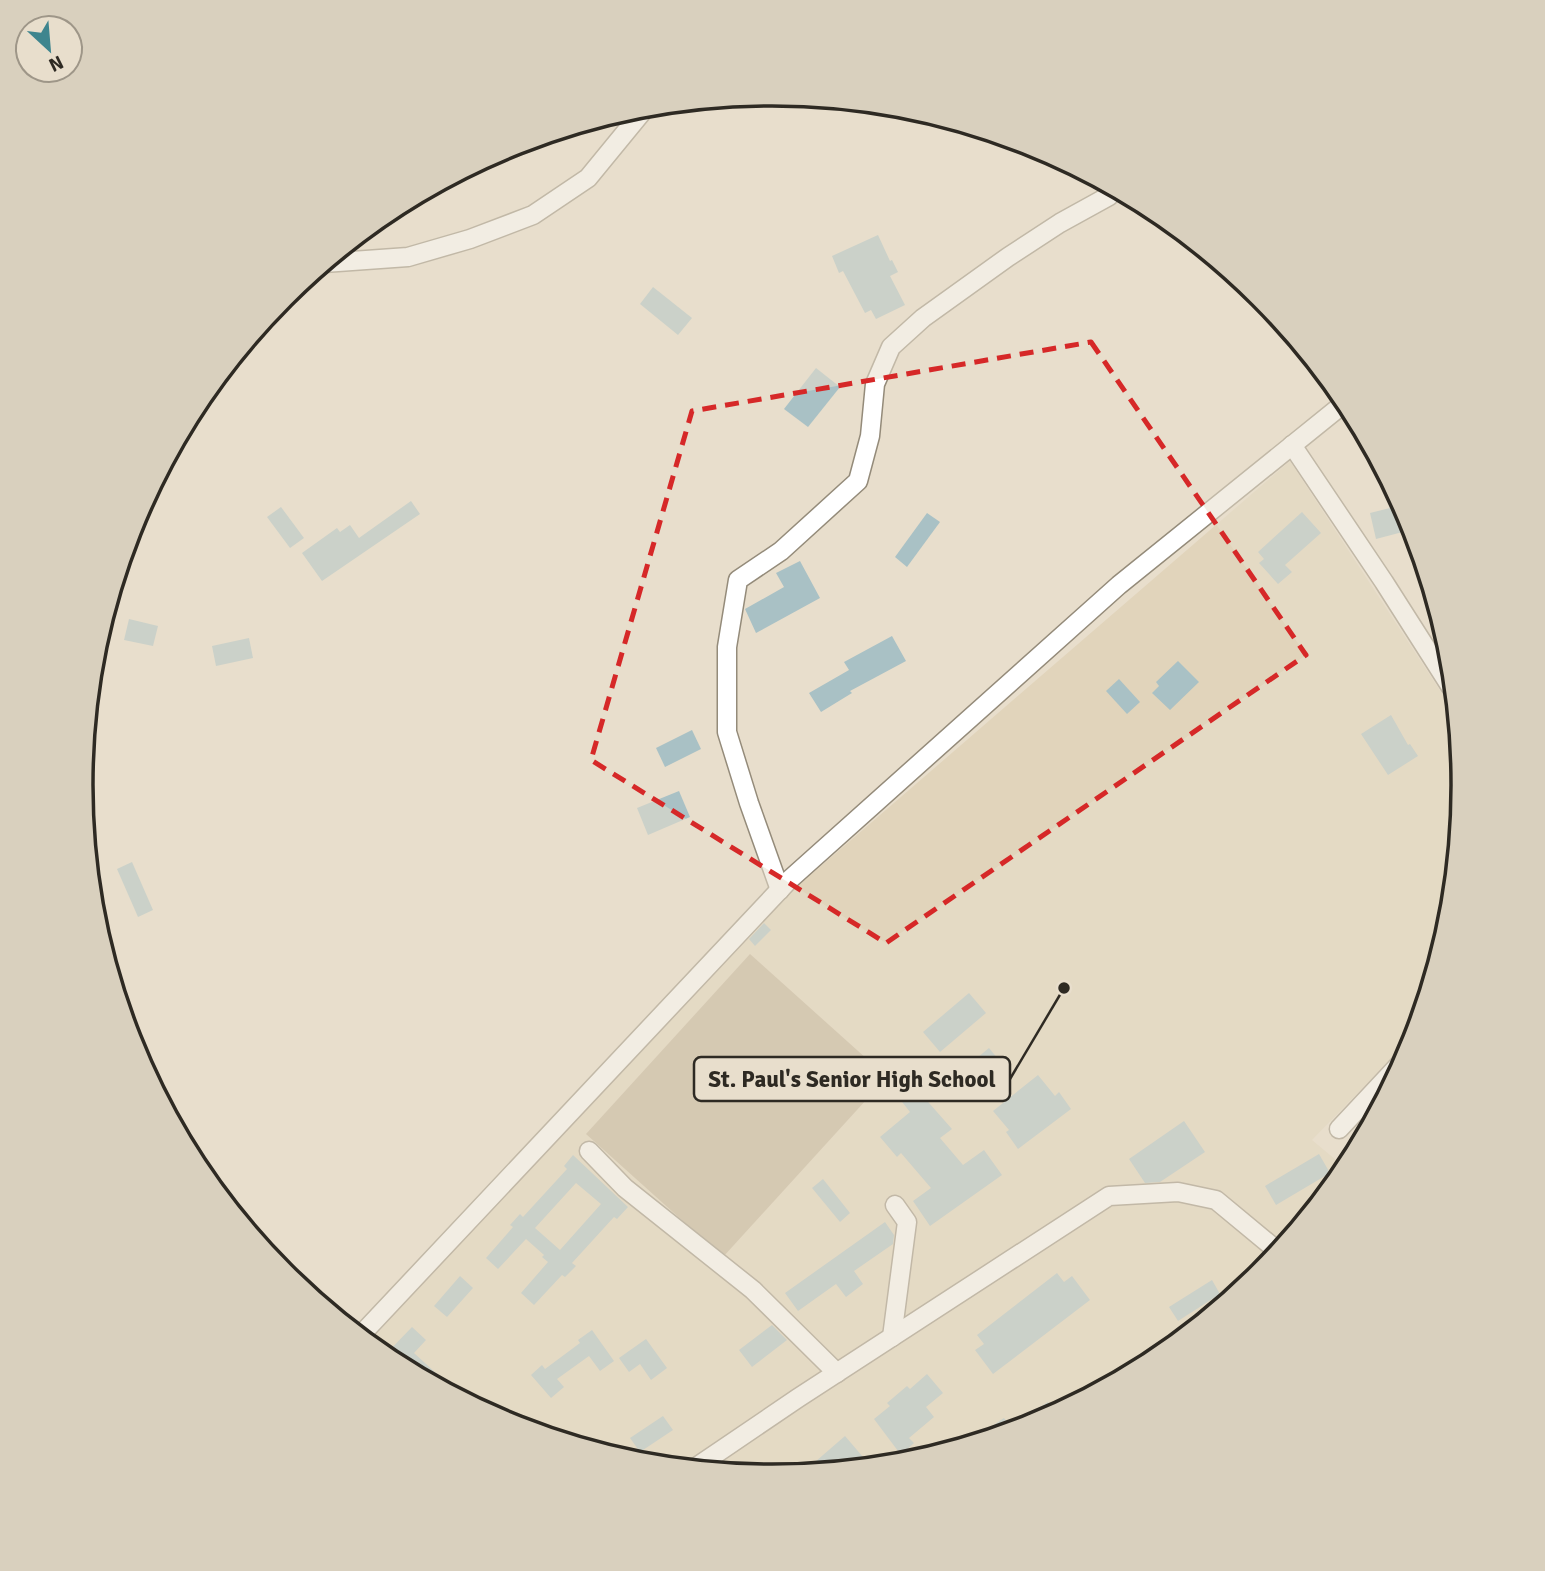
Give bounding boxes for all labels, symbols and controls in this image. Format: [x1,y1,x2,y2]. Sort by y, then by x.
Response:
north arrow [14,14,84,84]
text: N [45,50,67,77]
callout: St. Paul's Senior High School [694,1057,1010,1101]
text: St. Paul's Senior High School [708,1065,996,1094]

